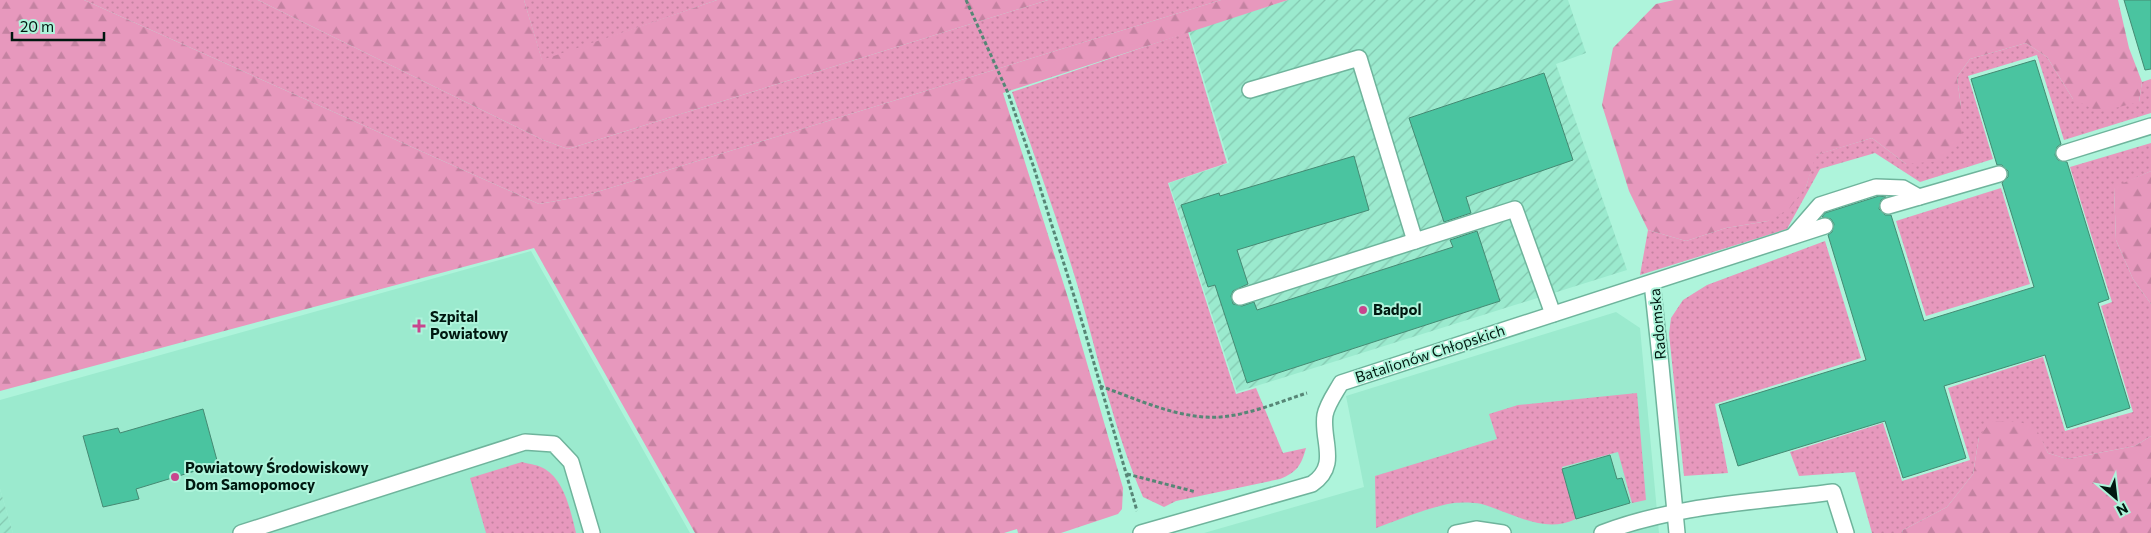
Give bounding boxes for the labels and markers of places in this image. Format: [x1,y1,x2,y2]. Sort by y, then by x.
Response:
place label: Badpol [1373,300,1422,318]
marker: Badpol [1357,304,1369,316]
place label: Szpital Powiatowy [430,307,509,342]
marker: Szpital Powiatowy [412,319,426,333]
place label: Powiatowy Środowiskowy Dom Samopomocy [185,457,370,493]
marker: Powiatowy Środowiskowy Dom Samopomocy [169,471,181,483]

